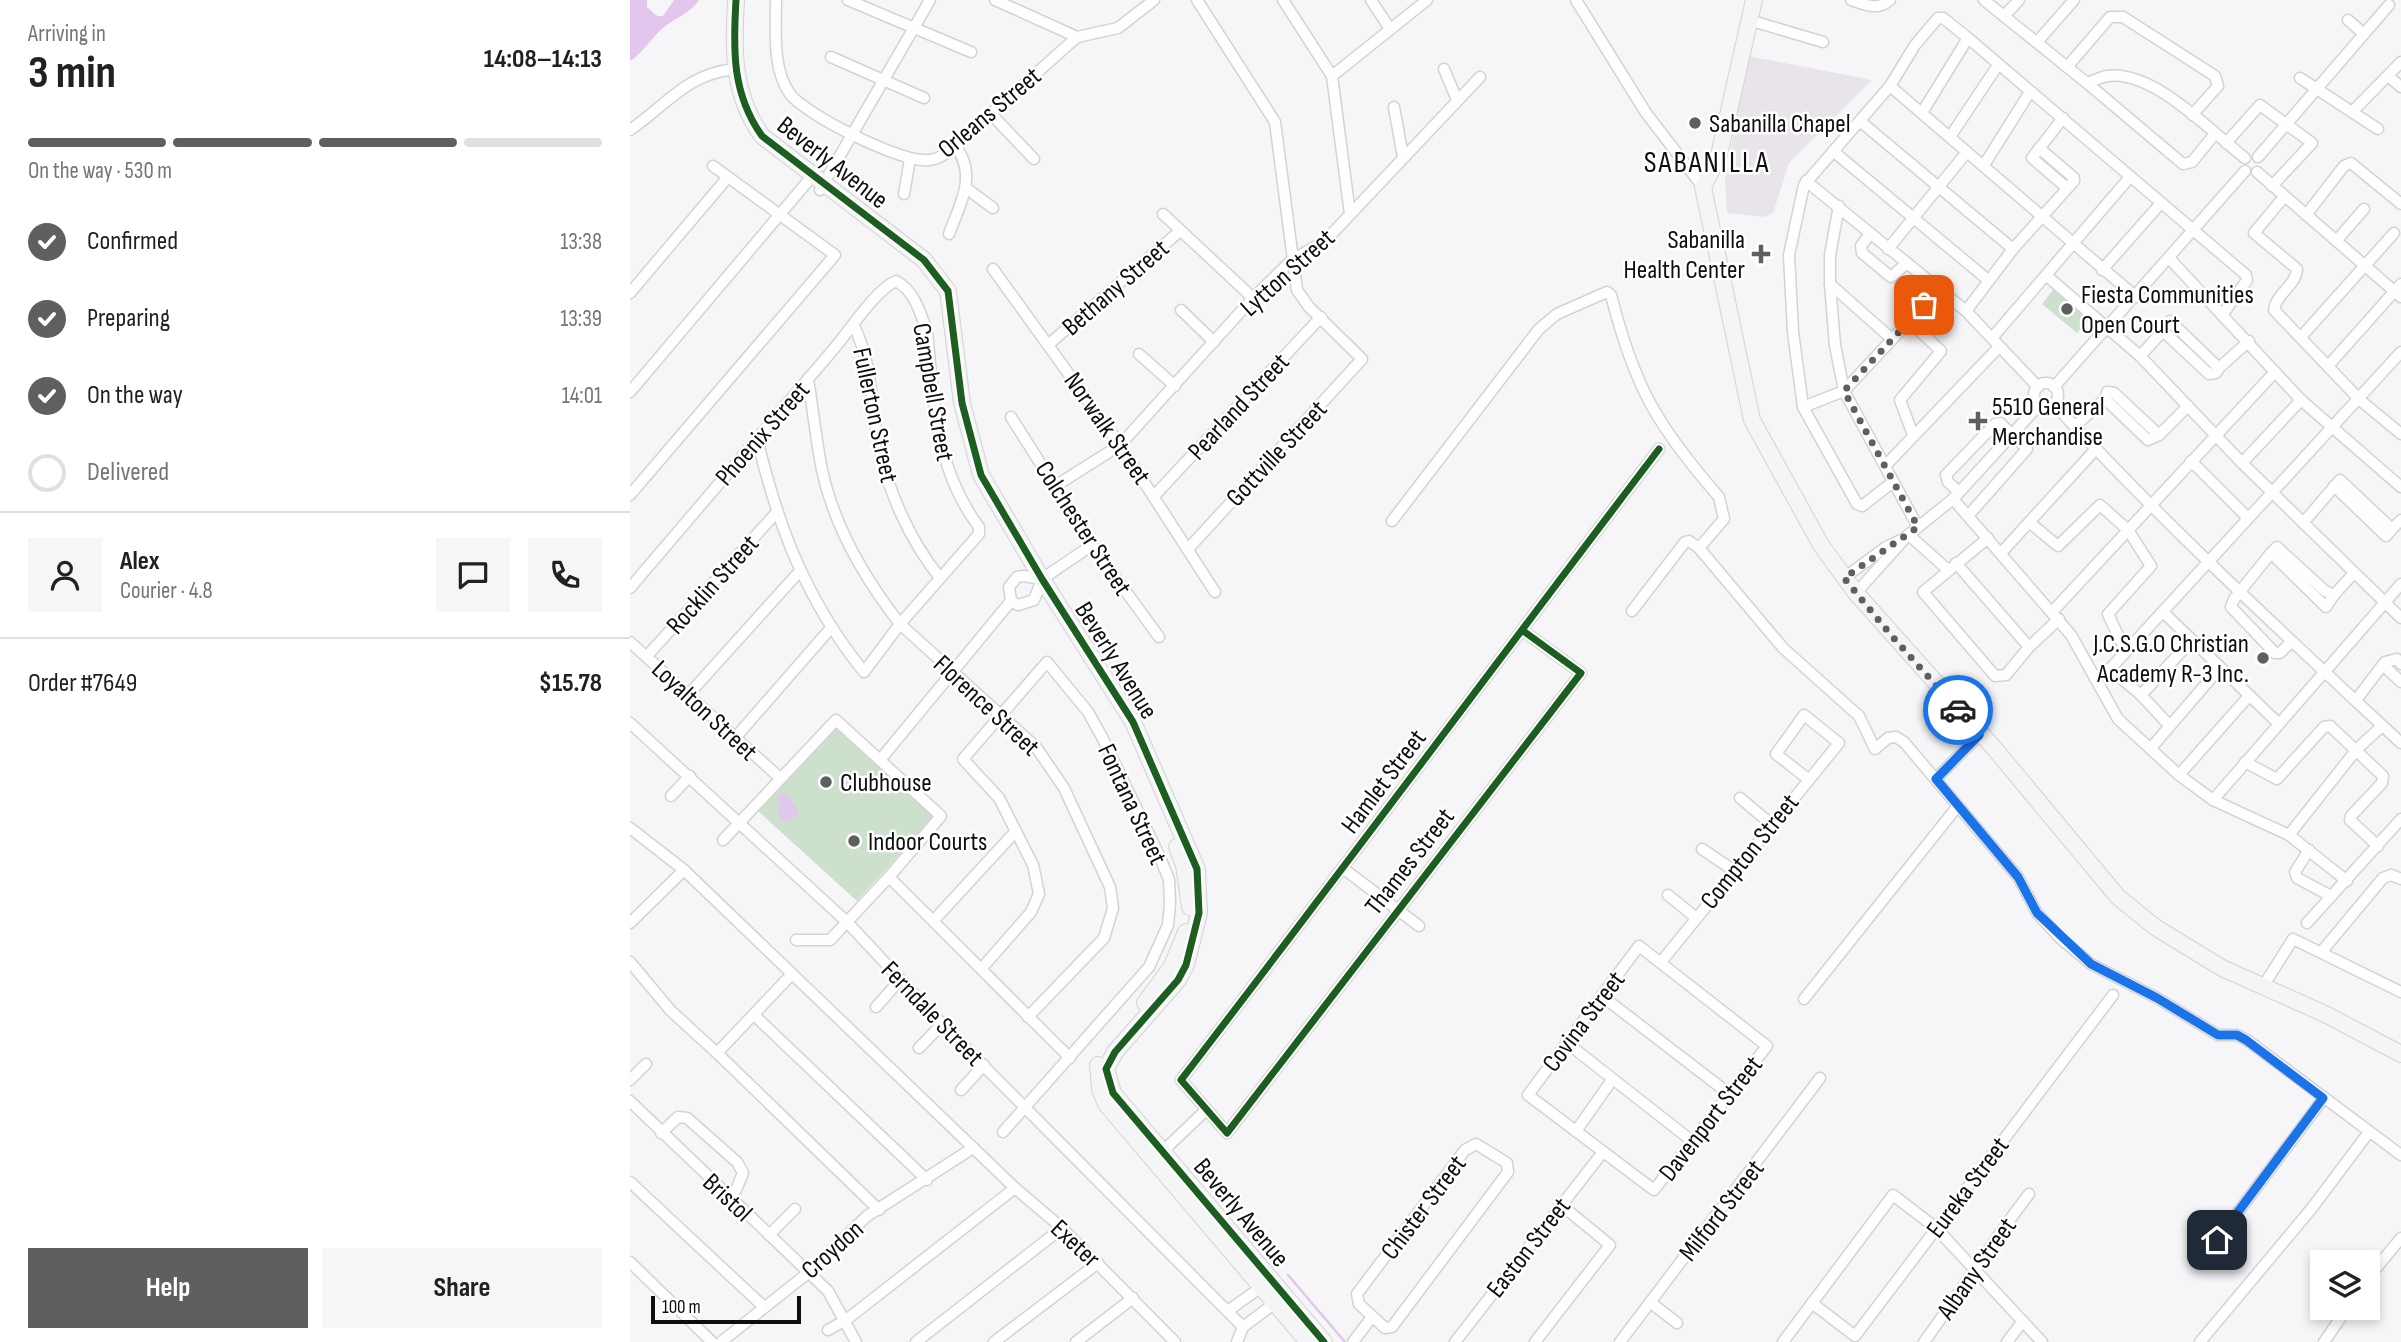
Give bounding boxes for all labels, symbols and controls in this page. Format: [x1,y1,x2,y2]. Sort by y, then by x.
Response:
text: Arriving in [28,20,106,48]
text: 14:08–14:13 [484,44,602,75]
text: 3 min [28,46,116,101]
street label: Orleans Street [932,61,1048,165]
place label: Sabanilla Chapel [1709,109,1851,140]
street label: Beverly Avenue [770,110,894,216]
marker: Sabanilla Chapel [1687,115,1703,131]
district label: SABANILLA [1644,145,1770,181]
text: On the way · 530 m [28,157,172,185]
icon: check [28,223,66,261]
street label: Lytton Street [1235,223,1341,323]
place label: Sabanilla Health Center [1624,225,1746,286]
text: Confirmed [87,226,178,257]
text: 13:38 [560,228,602,256]
street label: Bethany Street [1056,233,1176,343]
marker: Sabanilla Health Center [1751,244,1771,264]
pin [1894,275,1954,335]
place label: Fiesta Communities Open Court [2081,280,2254,341]
icon: bag [1905,286,1943,324]
icon: check [28,300,66,338]
marker: Fiesta Communities Open Court [2059,301,2075,317]
text: Preparing [87,303,170,334]
text: 13:39 [560,305,602,333]
street label: Campbell Street [905,321,960,464]
street label: Fullerton Street [845,345,904,486]
street label: Pearland Street [1182,347,1296,467]
street label: Norwalk Street [1057,367,1157,491]
street label: Phoenix Street [709,375,817,492]
icon: check [28,377,66,415]
text: On the way [87,380,183,411]
text: 14:01 [562,382,602,410]
place label: 5510 General Merchandise [1992,392,2105,453]
street label: Gottville Street [1220,395,1334,513]
marker: 5510 General Merchandise [1970,413,1986,429]
street label: Colchester Street [1028,456,1138,602]
text: Delivered [87,457,169,488]
street label: Rocklin Street [660,529,766,641]
button: person [28,538,102,612]
button: chat [436,538,510,612]
button: phone [528,538,602,612]
text: Alex [120,546,160,577]
text: Courier · 4.8 [120,577,213,605]
street label: Beverly Avenue [1068,597,1164,725]
place label: J.C.S.G.O Christian Academy R-3 Inc. [2092,629,2249,690]
street label: Florence Street [926,649,1046,763]
marker: J.C.S.G.O Christian Academy R-3 Inc. [2255,650,2271,666]
street label: Loyalton Street [645,654,763,768]
text: Order #7649 [28,668,137,699]
text: $15.78 [539,668,602,699]
courier [1923,675,1993,745]
icon: car [1939,691,1977,729]
street label: Hamlet Street [1335,724,1433,840]
street label: Fontana Street [1090,739,1173,870]
place label: Clubhouse [840,768,932,799]
marker: Clubhouse [818,774,834,790]
street label: Compton Street [1694,788,1806,916]
street label: Thames Street [1359,802,1462,921]
place label: Indoor Courts [868,827,987,858]
marker: Indoor Courts [846,833,862,849]
street label: Ferndale Street [874,955,990,1073]
street label: Covina Street [1536,965,1632,1078]
street label: Davenport Street [1653,1050,1770,1188]
street label: Eureka Street [1920,1131,2016,1244]
street label: Chister Street [1375,1150,1473,1266]
street label: Beverly Avenue [1186,1152,1295,1274]
street label: Milford Street [1673,1154,1771,1268]
street label: Bristol [696,1167,758,1229]
street label: Easton Street [1481,1192,1578,1304]
pin [2187,1210,2247,1270]
street label: Albany Street [1930,1212,2024,1327]
street label: Croydon [796,1214,870,1286]
street label: Exeter [1044,1214,1106,1275]
icon: home [2198,1221,2236,1259]
button: Help [28,1248,308,1328]
button: Share [322,1248,602,1328]
map controls [2310,1250,2380,1320]
button: layers [2310,1250,2380,1320]
scale bar [651,1293,802,1325]
text: 100 m [662,1296,701,1319]

